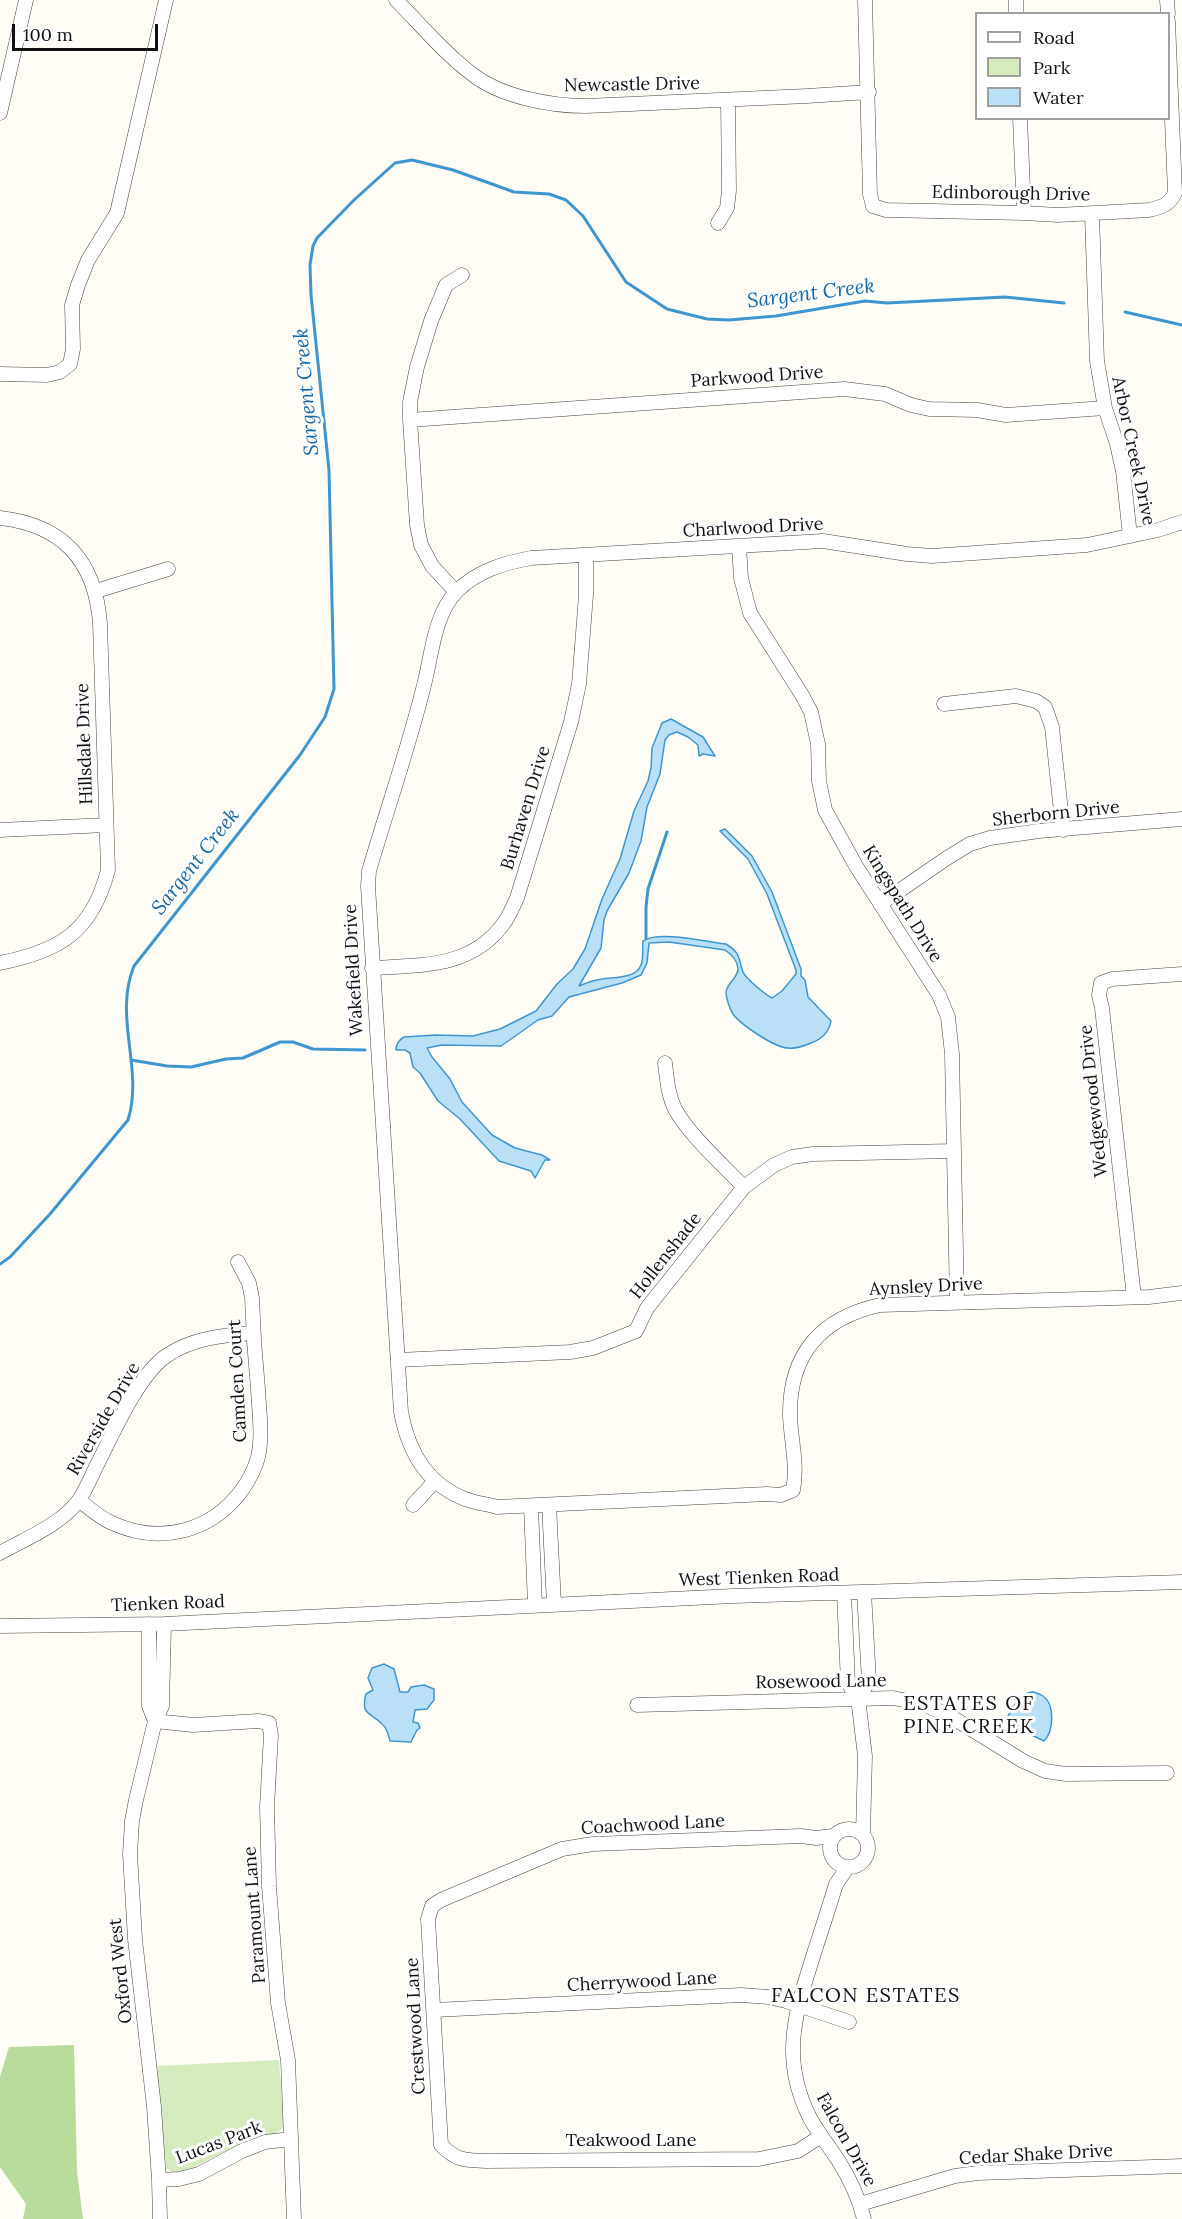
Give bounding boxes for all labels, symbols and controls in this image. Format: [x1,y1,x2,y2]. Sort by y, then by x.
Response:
scale bar [15,12,160,50]
legend [975,12,1170,120]
text: 100 m [23,23,73,46]
text: Road [1033,26,1075,49]
text: Park [1033,56,1070,79]
street label: Newcastle Drive [564,73,700,97]
text: Water [1033,86,1084,109]
street label: Edinborough Drive [931,182,1091,206]
water label: Sargent Creek [746,274,876,314]
water label: Sargent Creek [289,327,325,457]
street label: Parkwood Drive [690,362,824,392]
street label: Arbor Creek Drive [1107,375,1159,527]
street label: Charlwood Drive [682,514,824,542]
street label: Hillsdale Drive [72,683,98,805]
street label: Burhaven Drive [497,743,555,873]
street label: Sherborn Drive [991,797,1121,831]
water label: Sargent Creek [147,804,245,920]
street label: Kingspath Drive [857,841,947,967]
street label: Wakefield Drive [340,903,368,1037]
street label: Wedgewood Drive [1075,1024,1113,1178]
street label: Hollenshade [626,1209,706,1303]
street label: Aynsley Drive [869,1273,983,1301]
street label: Camden Court [224,1319,252,1443]
street label: Riverside Drive [63,1359,145,1479]
street label: West Tienken Road [678,1564,840,1592]
street label: Tienken Road [111,1591,225,1617]
street label: Rosewood Lane [755,1670,887,1694]
district label: ESTATES OF PINE CREEK [903,1692,1035,1739]
street label: Coachwood Lane [580,1810,726,1840]
street label: Paramount Lane [239,1846,271,1984]
street label: Oxford West [105,1917,137,2025]
street label: Crestwood Lane [402,1957,430,2095]
street label: Cherrywood Lane [567,1967,717,1997]
district label: FALCON ESTATES [771,1984,961,2008]
street label: Falcon Drive [811,2089,881,2191]
street label: Lucas Park [173,2117,265,2169]
street label: Teakwood Lane [566,2130,696,2152]
street label: Cedar Shake Drive [958,2140,1114,2170]

